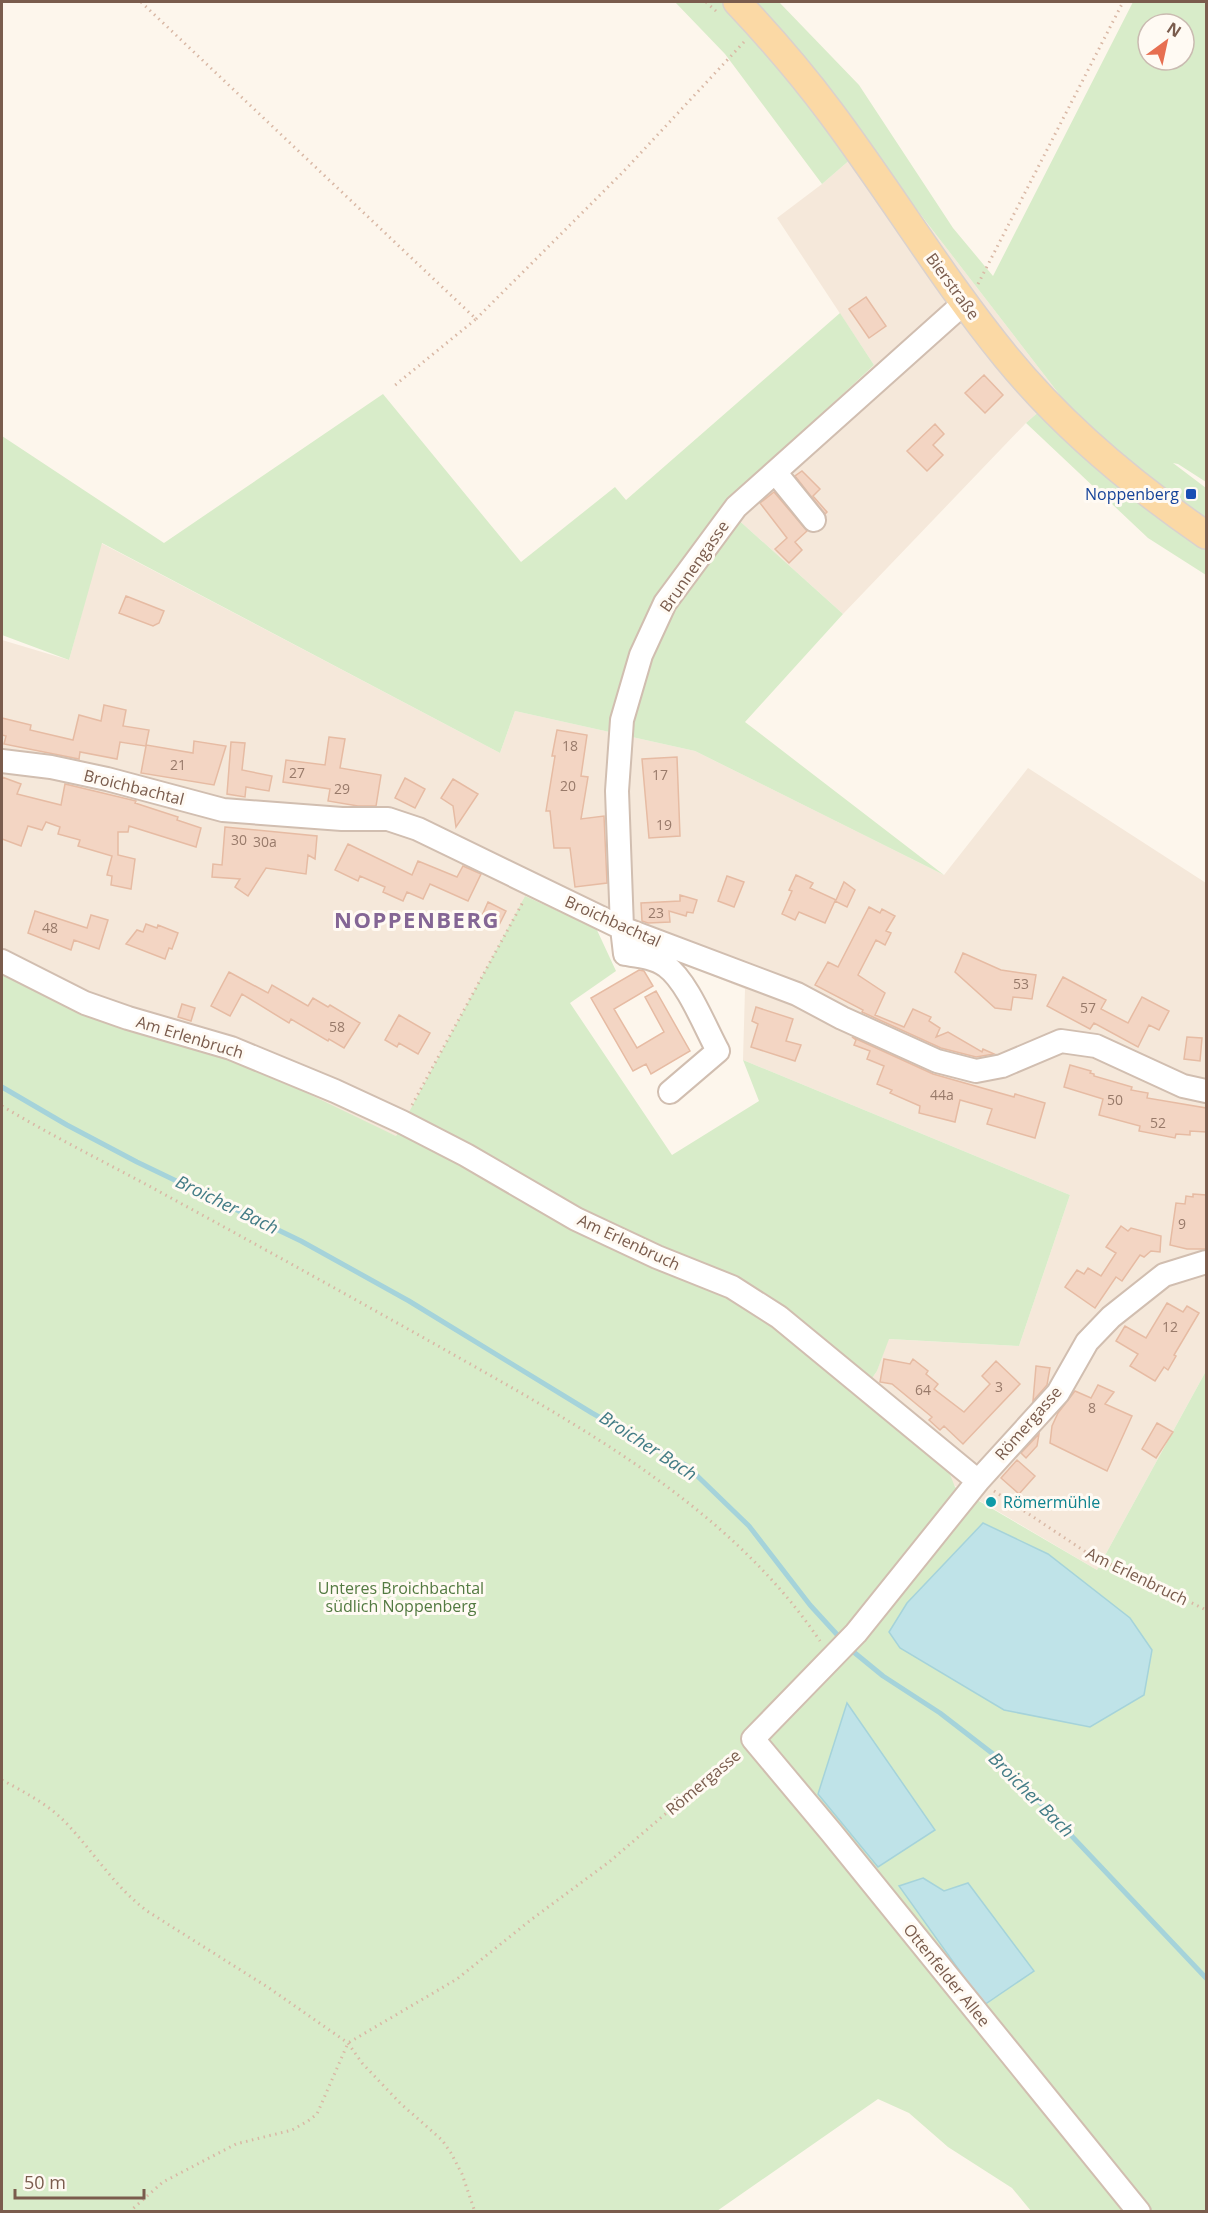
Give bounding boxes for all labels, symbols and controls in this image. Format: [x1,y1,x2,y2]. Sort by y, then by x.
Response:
north arrow [1136,12,1196,72]
text: N [1163,17,1186,42]
street label: Bierstraße [921,248,985,324]
place label: Noppenberg [1085,483,1179,505]
marker: Noppenberg [1184,487,1198,501]
street label: Brunnengasse [654,516,734,616]
house number: 18 [562,736,578,755]
house number: 21 [170,755,186,774]
house number: 27 [289,763,305,782]
street label: Broichbachtal [81,764,187,810]
house number: 17 [652,765,668,784]
house number: 20 [560,776,576,795]
house number: 29 [334,779,350,798]
house number: 19 [656,815,672,834]
house number: 30 [231,830,247,849]
house number: 30a [253,832,277,851]
street label: Broichbachtal [562,890,664,952]
house number: 23 [648,903,664,922]
district label: NOPPENBERG [334,904,500,934]
house number: 48 [42,918,58,937]
house number: 53 [1013,974,1029,993]
house number: 57 [1080,998,1096,1017]
street label: Am Erlenbruch [134,1010,246,1064]
house number: 58 [329,1017,345,1036]
house number: 44a [930,1085,954,1104]
house number: 50 [1107,1090,1123,1109]
house number: 52 [1150,1113,1166,1132]
water label: Broicher Bach [172,1169,283,1239]
street label: Am Erlenbruch [574,1209,684,1275]
house number: 9 [1178,1214,1186,1233]
house number: 12 [1162,1317,1178,1336]
house number: 3 [995,1377,1003,1396]
house number: 64 [915,1380,931,1399]
street label: Römergasse [990,1381,1066,1465]
house number: 8 [1088,1398,1096,1417]
water label: Broicher Bach [595,1405,702,1486]
place label: Römermühle [1003,1491,1100,1513]
marker: Römermühle [984,1495,998,1509]
street label: Am Erlenbruch [1082,1542,1192,1610]
park label: Unteres Broichbachtal südlich Noppenberg [318,1577,484,1617]
street label: Römergasse [661,1744,745,1820]
water label: Broicher Bach [984,1746,1080,1842]
street label: Ottenfelder Allee [899,1919,995,2031]
scale bar [15,2162,144,2200]
text: 50 m [24,2170,66,2194]

